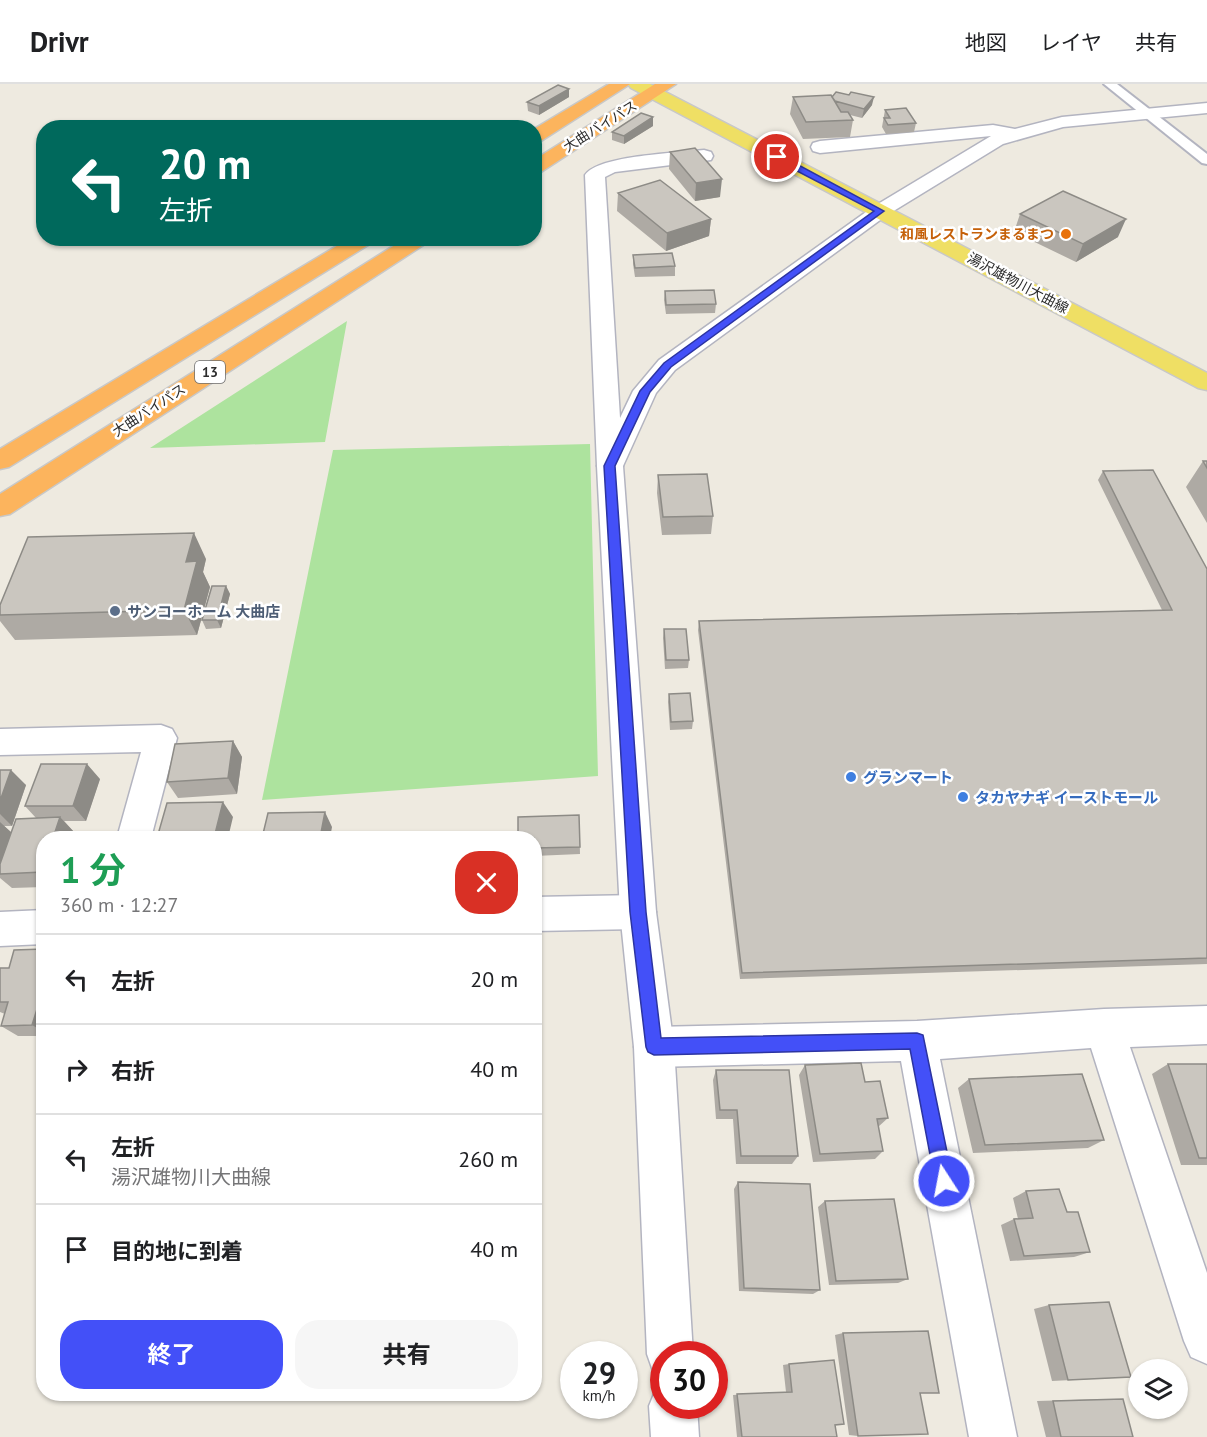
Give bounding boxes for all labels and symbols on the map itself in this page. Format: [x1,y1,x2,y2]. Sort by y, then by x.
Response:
street label: 大曲バイパス [560,96,640,156]
pin [751,131,802,182]
place label: 和風レストランまるまつ [900,225,1054,243]
marker: 和風レストランまるまつ [1059,227,1073,241]
street label: 湯沢雄物川大曲線 [964,249,1072,317]
road number: 13 [195,361,225,383]
street label: 大曲バイパス [109,380,189,440]
place label: サンコーホーム 大曲店 [127,602,280,621]
marker: サンコーホーム 大曲店 [108,604,122,618]
place label: グランマート [863,768,953,787]
marker: グランマート [844,770,858,784]
place label: タカヤナギ イーストモール [975,788,1158,807]
marker: タカヤナギ イーストモール [956,790,970,804]
position arrow [912,1149,976,1213]
speed limit sign: 30 [650,1341,728,1419]

